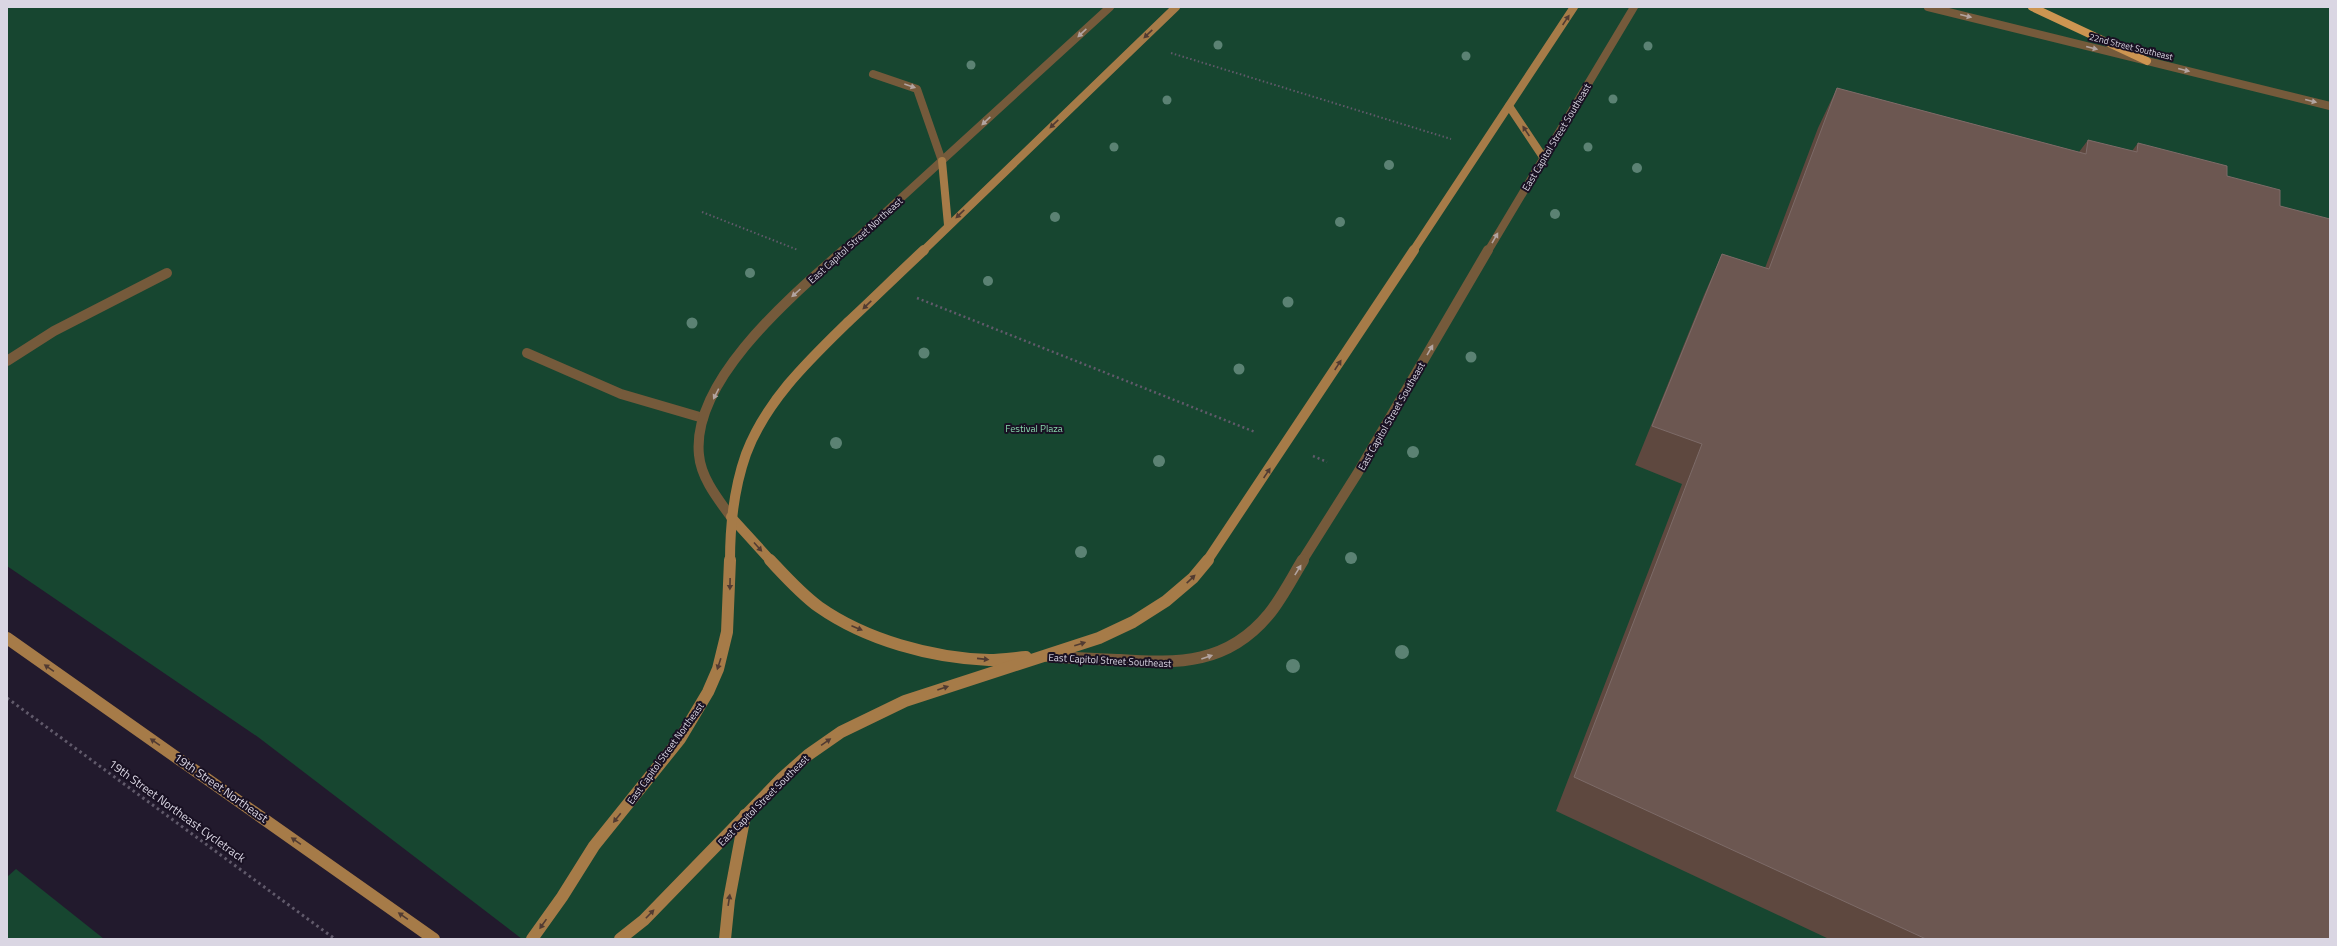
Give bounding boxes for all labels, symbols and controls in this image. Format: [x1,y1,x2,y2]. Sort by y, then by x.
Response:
one-way arrow [1562,14,1570,25]
one-way arrow [1960,14,1972,20]
one-way arrow [1077,29,1087,38]
one-way arrow [1143,29,1153,39]
street label: 22nd Street Southeast [2088,30,2175,63]
one-way arrow [2086,45,2098,51]
one-way arrow [2178,68,2191,74]
street label: East Capitol Street Southeast [1518,80,1595,194]
one-way arrow [905,84,917,90]
one-way arrow [2304,99,2317,105]
one-way arrow [981,117,991,126]
one-way arrow [1049,119,1059,129]
one-way arrow [1522,126,1530,137]
street label: East Capitol Street Northeast [805,193,906,287]
one-way arrow [955,209,965,219]
one-way arrow [1492,232,1499,244]
one-way arrow [791,288,801,298]
one-way arrow [862,300,872,309]
one-way arrow [1426,344,1433,356]
street label: East Capitol Street Southeast [1354,359,1429,473]
one-way arrow [1334,360,1342,370]
one-way arrow [712,388,719,400]
park label: Festival Plaza [1005,421,1063,436]
one-way arrow [1263,467,1270,479]
one-way arrow [753,541,762,552]
one-way arrow [1294,565,1302,575]
one-way arrow [1186,574,1196,584]
one-way arrow [727,578,733,591]
one-way arrow [852,625,864,631]
one-way arrow [1075,641,1087,647]
street label: East Capitol Street Southeast [1048,650,1172,671]
one-way arrow [1201,654,1213,660]
one-way arrow [977,656,989,662]
one-way arrow [716,658,722,670]
one-way arrow [44,664,54,672]
one-way arrow [938,685,950,691]
street label: East Capitol Street Northeast [623,699,708,807]
one-way arrow [150,738,161,747]
one-way arrow [821,738,831,746]
street label: 19th Street Northeast [170,748,273,828]
street label: East Capitol Street Southeast [714,751,813,849]
street label: 19th Street Northeast Cycletrack [105,754,250,867]
one-way arrow [613,813,622,824]
one-way arrow [291,837,301,845]
one-way arrow [726,894,732,906]
one-way arrow [645,909,655,919]
one-way arrow [397,912,408,920]
one-way arrow [538,919,547,930]

